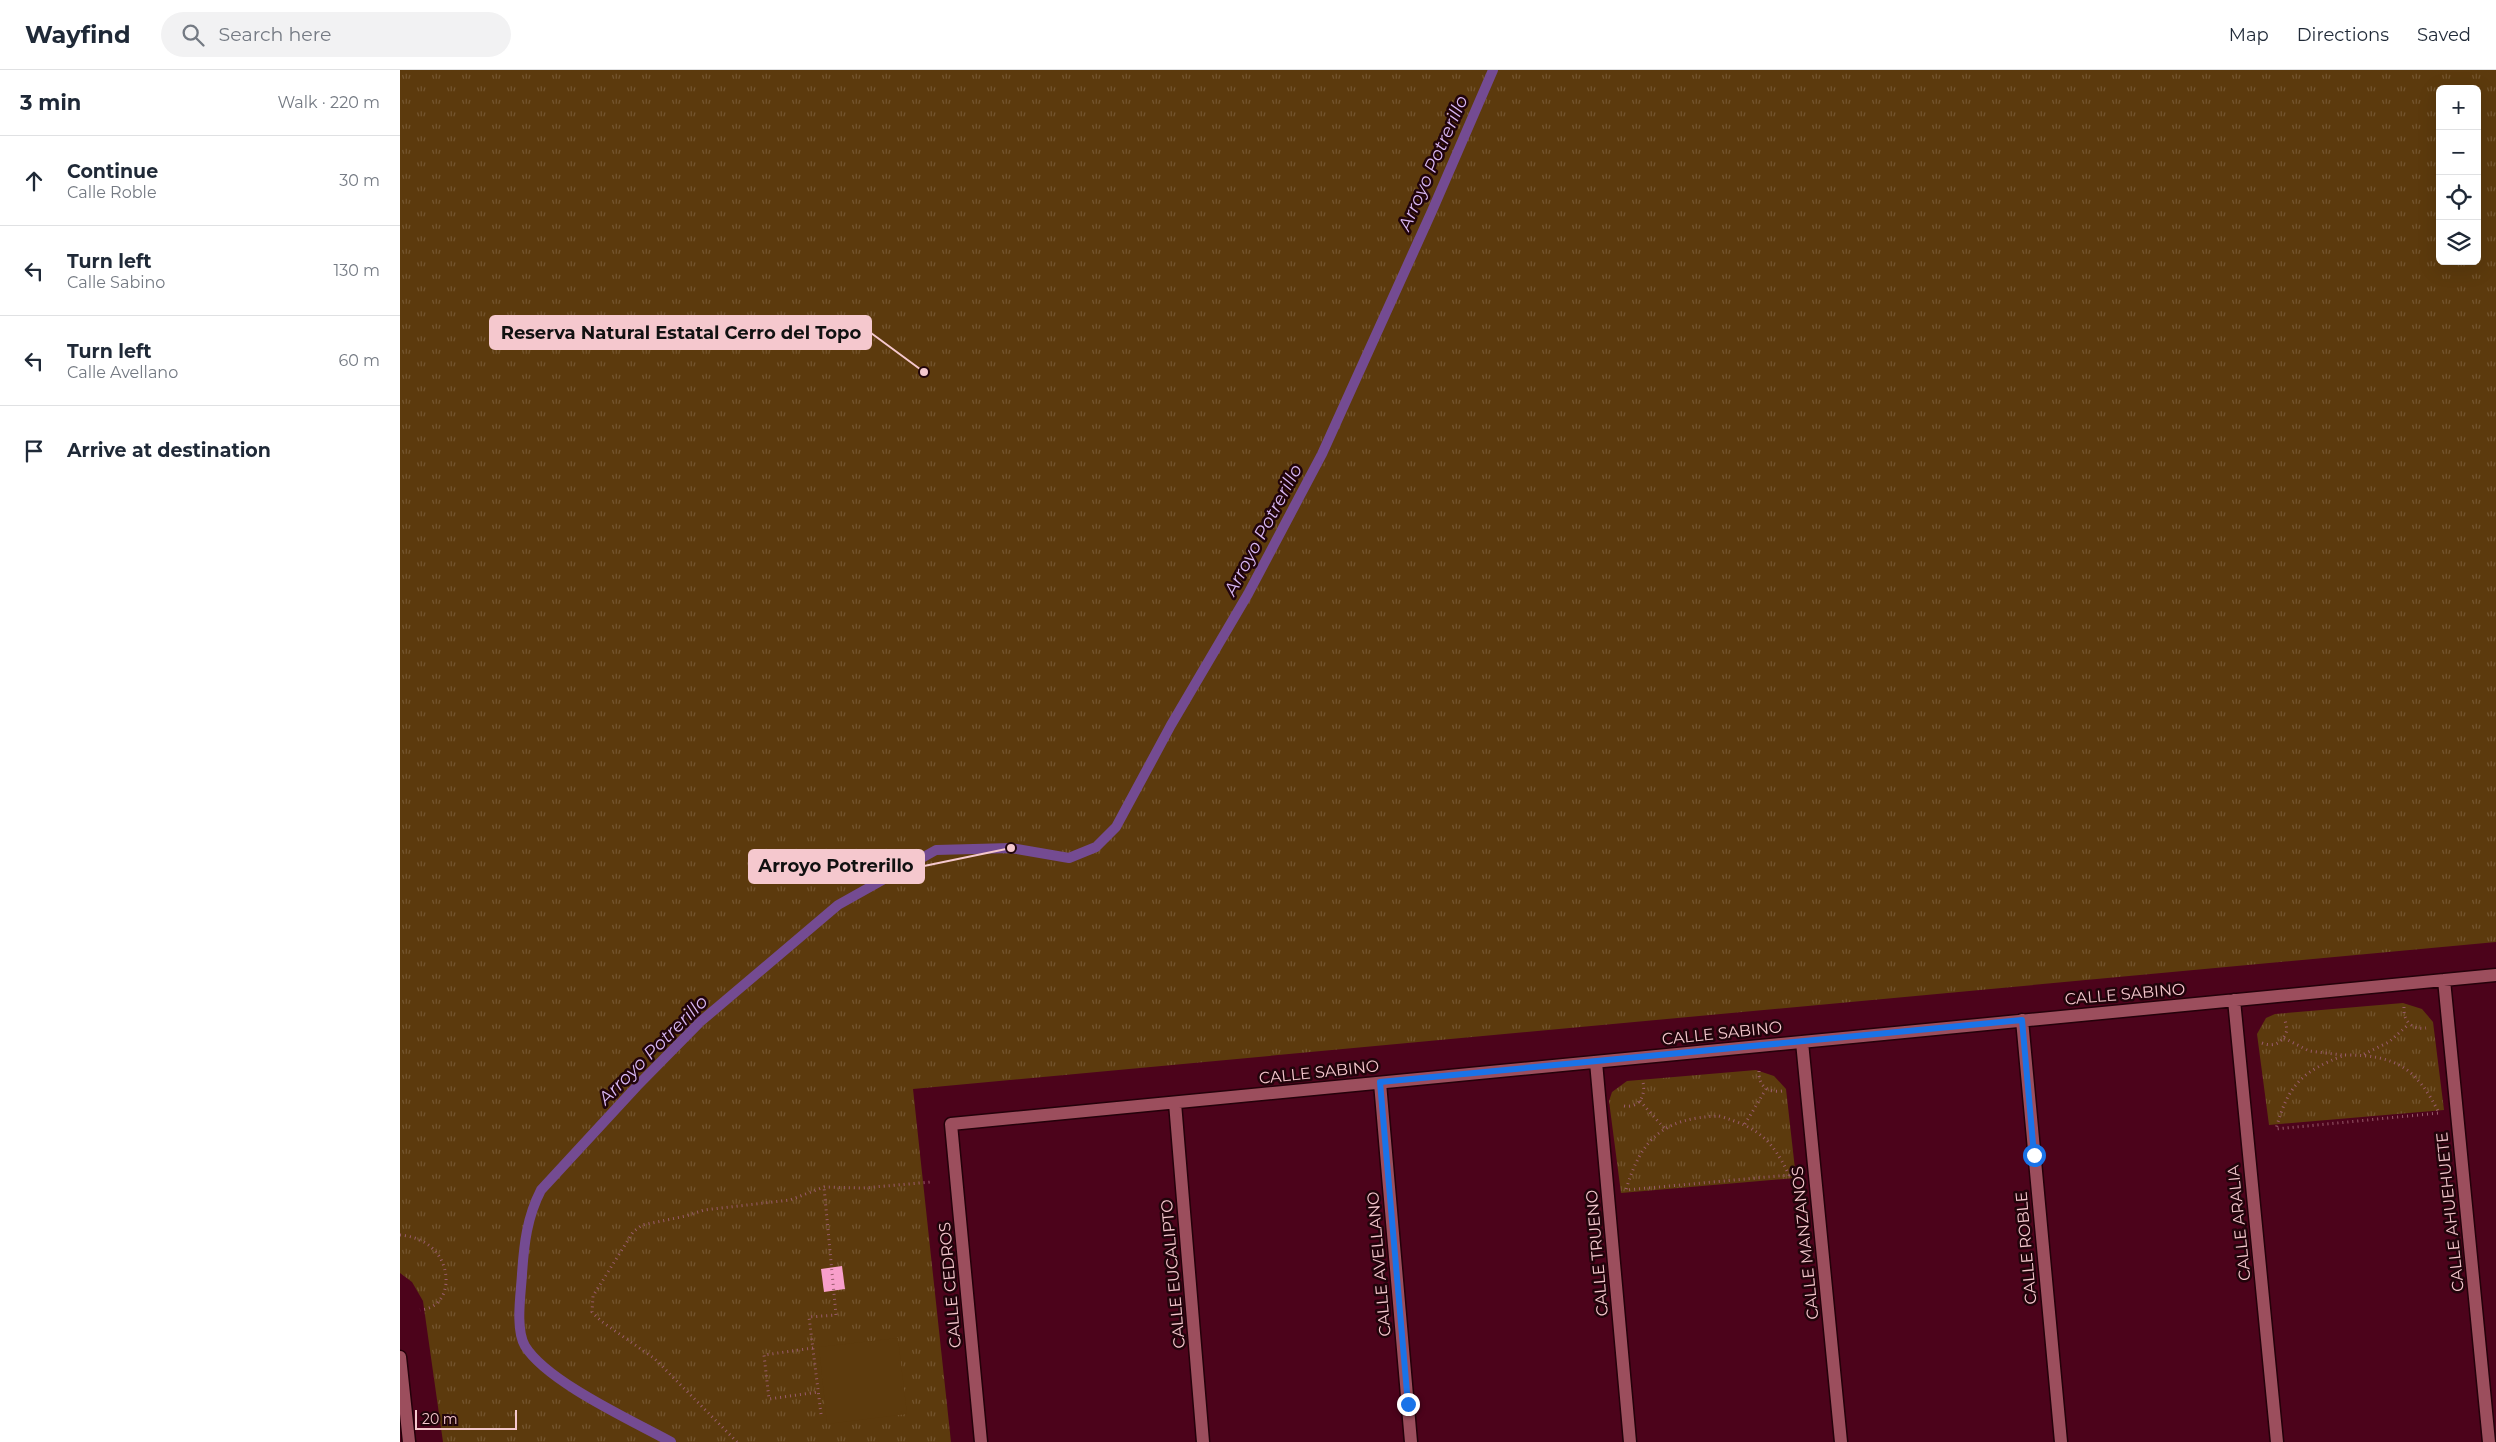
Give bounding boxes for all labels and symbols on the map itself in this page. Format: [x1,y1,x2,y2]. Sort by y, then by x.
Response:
water label: Arroyo Potrerillo [1393,92,1473,235]
callout: Reserva Natural Estatal Cerro del Topo [490,316,871,349]
text: Reserva Natural Estatal Cerro del Topo [501,322,862,344]
water label: Arroyo Potrerillo [1219,461,1307,600]
callout: Arroyo Potrerillo [749,850,924,883]
text: Arroyo Potrerillo [757,855,914,877]
street label: CALLE SABINO [2064,979,2186,1009]
water label: Arroyo Potrerillo [593,991,712,1110]
street label: CALLE SABINO [1661,1017,1783,1049]
street label: CALLE SABINO [1258,1056,1380,1088]
street label: CALLE AHUEHUETE [2432,1131,2468,1293]
route start [2023,1144,2046,1167]
street label: CALLE ARALIA [2223,1164,2255,1282]
street label: CALLE MANZANOS [1787,1165,1823,1321]
street label: CALLE TRUENO [1582,1189,1612,1317]
street label: CALLE AVELLANO [1363,1191,1395,1337]
street label: CALLE ROBLE [2012,1191,2040,1305]
street label: CALLE EUCALIPTO [1157,1199,1189,1349]
street label: CALLE CEDROS [935,1221,965,1349]
route end [1397,1393,1420,1416]
scale bar [415,1407,518,1430]

